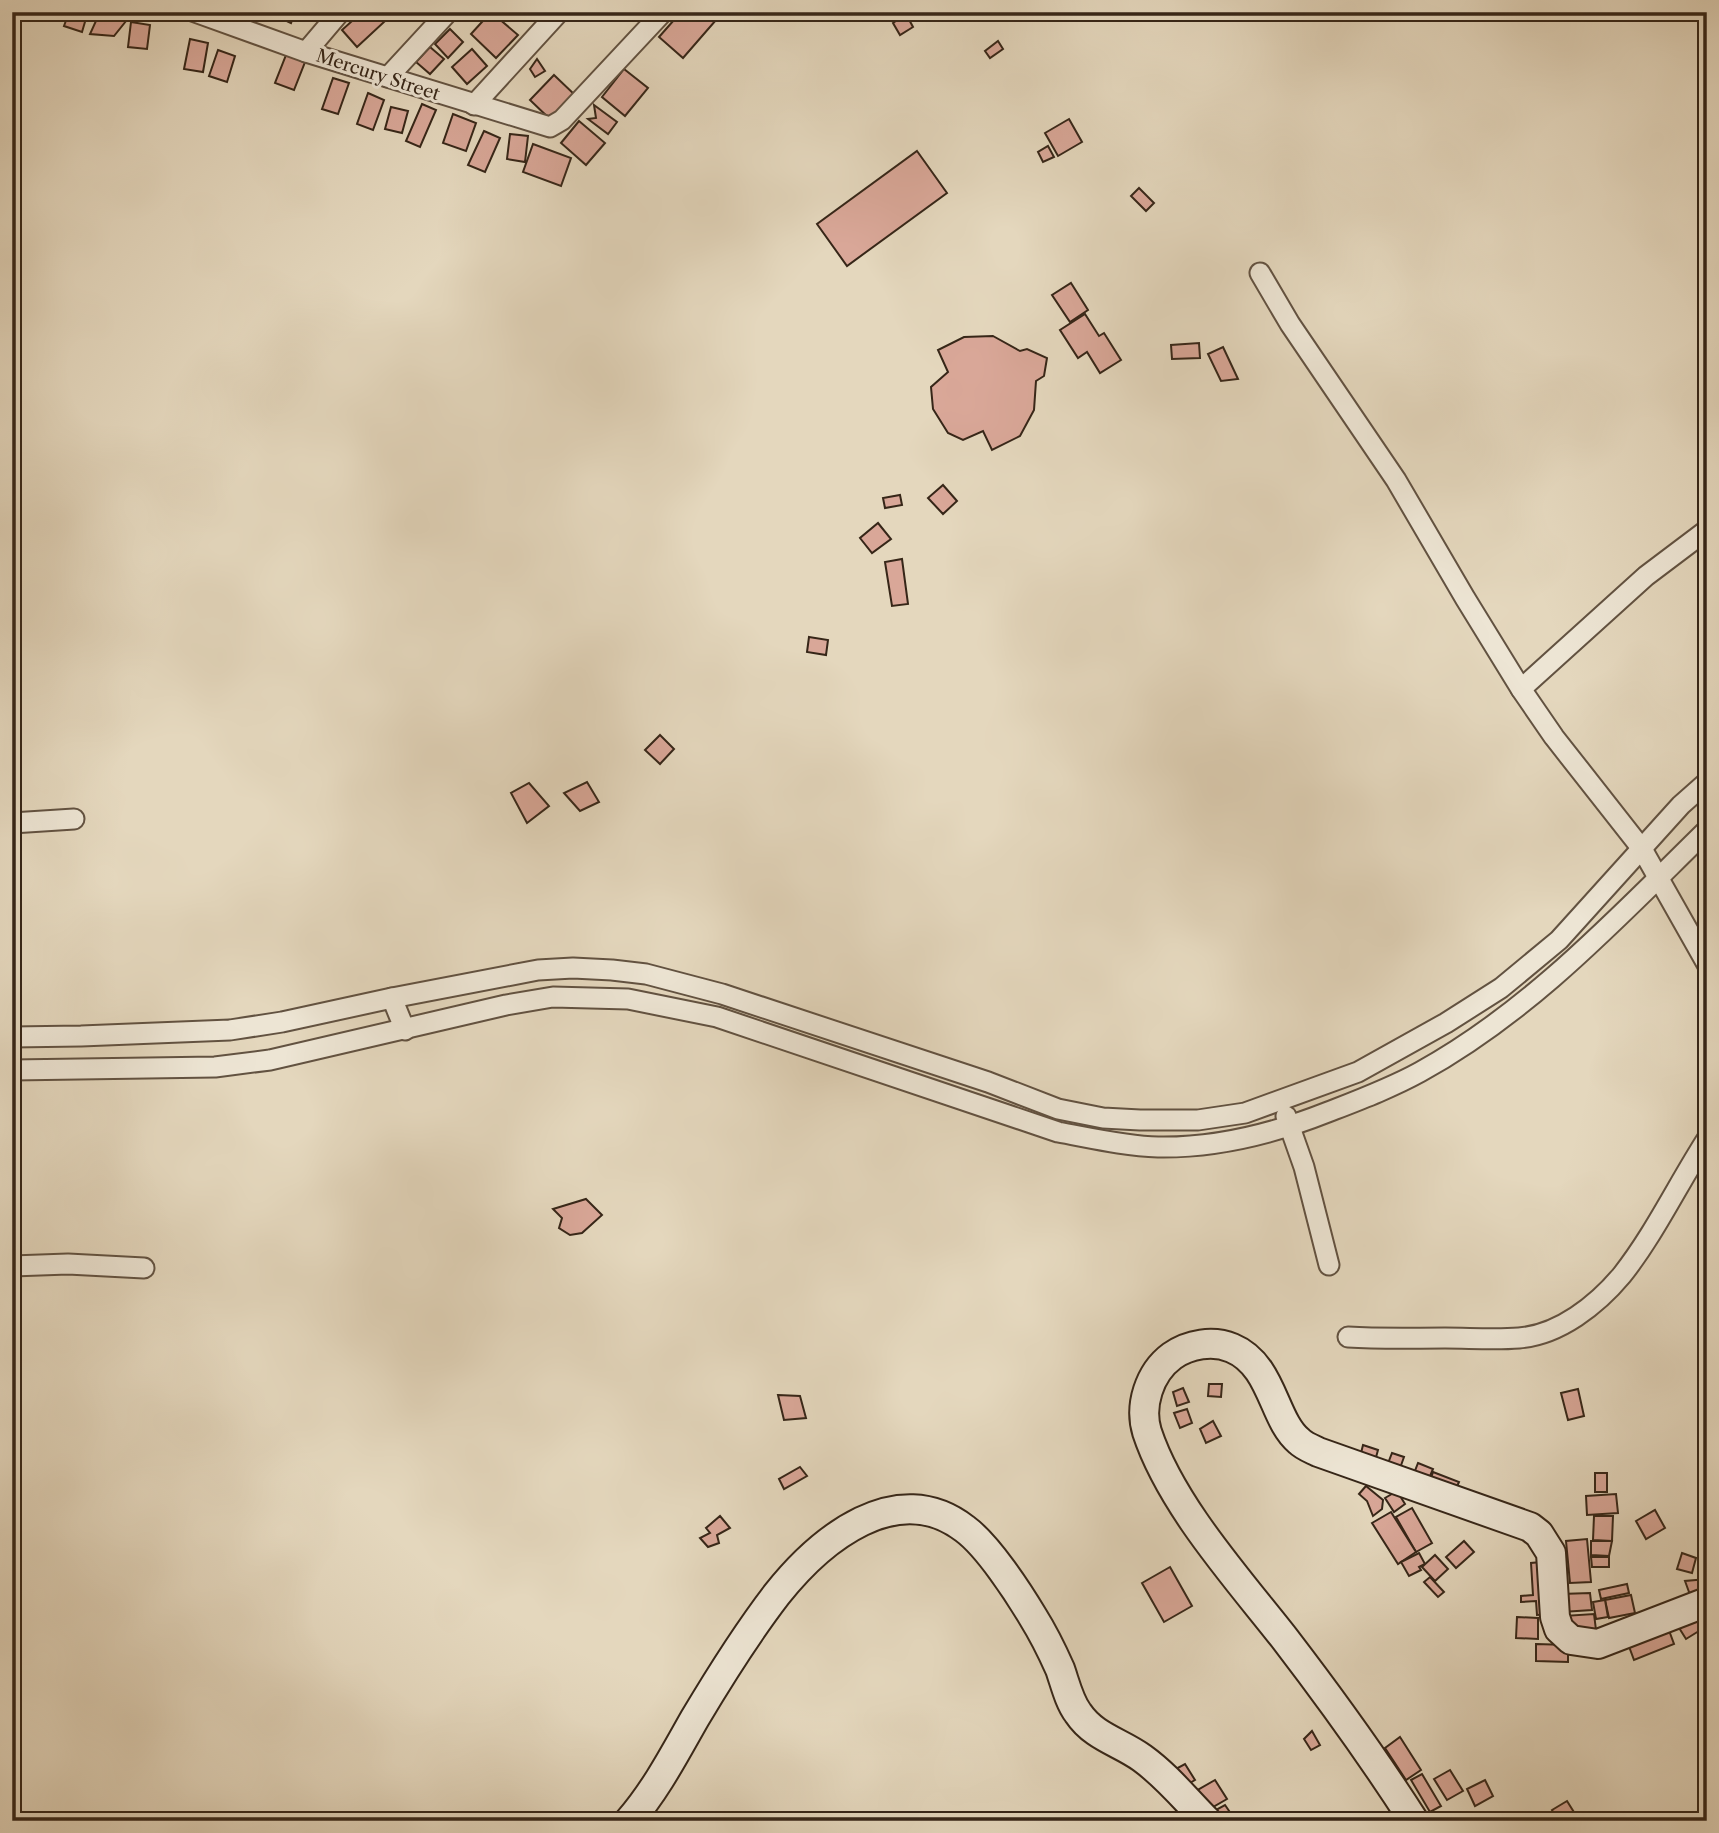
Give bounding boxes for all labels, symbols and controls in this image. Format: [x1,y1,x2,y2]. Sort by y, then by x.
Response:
street label: Mercury Street [313,45,443,106]

